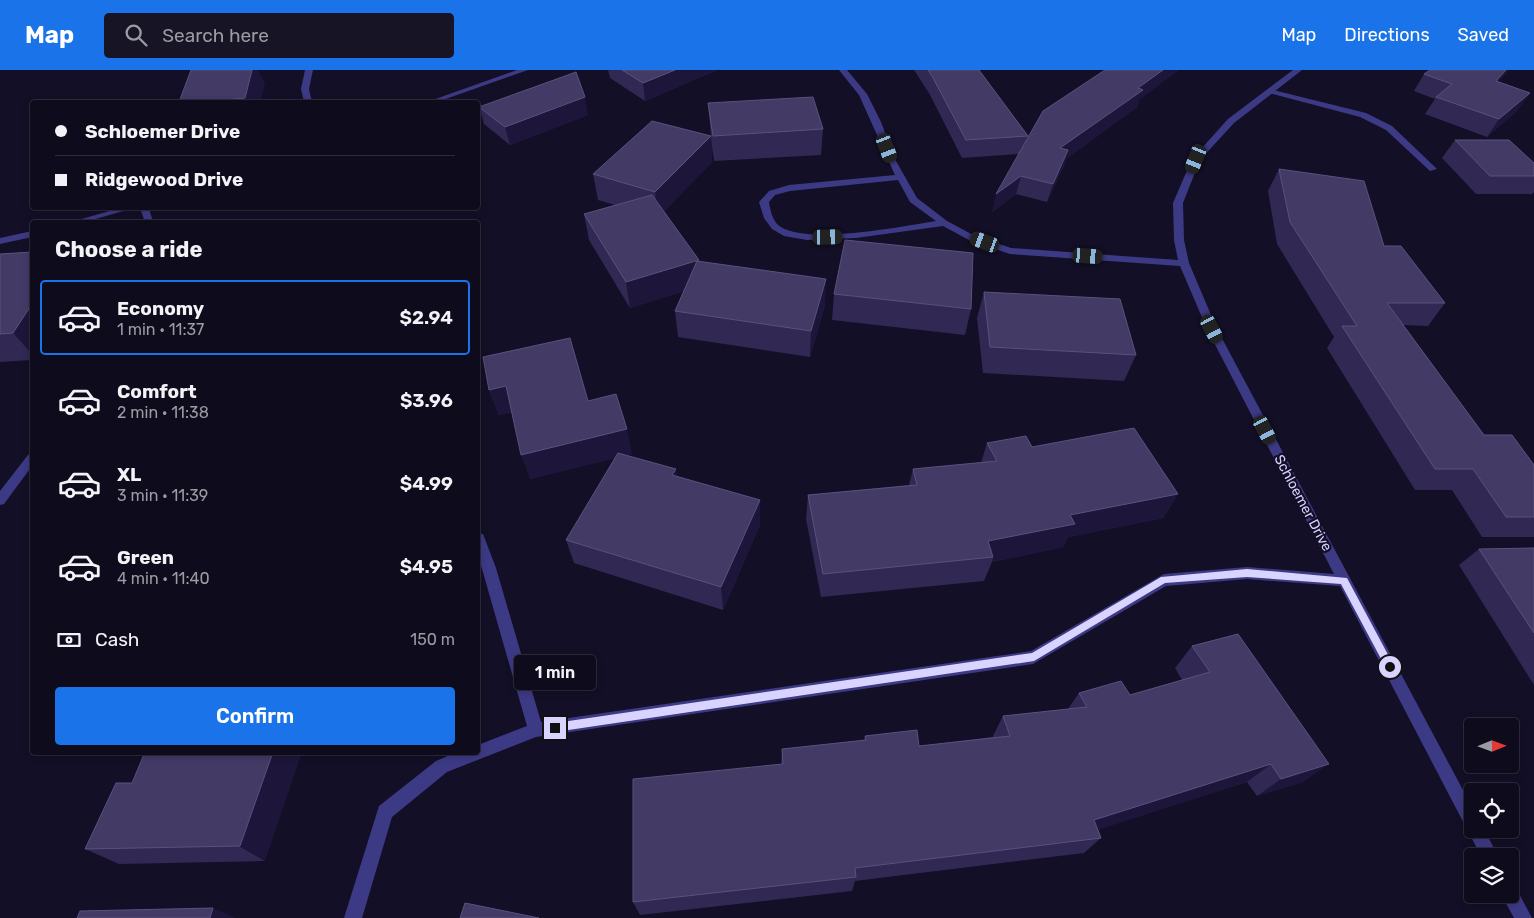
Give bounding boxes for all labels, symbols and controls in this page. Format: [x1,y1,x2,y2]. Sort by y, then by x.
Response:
search box [104,13,454,58]
text: Map [25,21,74,49]
icon: search [122,21,150,49]
text: Search here [162,24,269,47]
text: Map [1281,24,1316,46]
text: Directions [1344,24,1430,46]
text: Saved [1458,24,1509,46]
text: Schloemer Drive [85,120,240,143]
car [874,131,899,165]
car [1183,142,1208,176]
text: Ridgewood Drive [85,168,243,191]
car [812,229,843,245]
car [968,230,1001,254]
text: Choose a ride [55,236,202,263]
car [1072,247,1103,265]
icon: car [57,295,102,340]
text: Economy [117,297,204,320]
text: $2.94 [400,306,453,329]
car [1198,312,1225,346]
text: 1 min · 11:37 [117,320,204,339]
icon: car [57,378,102,423]
text: Comfort [117,380,197,403]
text: $3.96 [400,389,453,412]
text: 2 min · 11:38 [117,403,209,422]
car [1251,413,1278,447]
street label: Schloemer Drive [1270,452,1336,554]
icon: car [57,461,102,506]
text: XL [117,463,141,486]
text: $4.99 [400,472,453,495]
text: 3 min · 11:39 [117,486,208,505]
icon: car [57,544,102,589]
text: Green [117,546,174,569]
text: $4.95 [400,555,453,578]
text: 4 min · 11:40 [117,569,210,588]
icon: cash [55,626,83,654]
text: Cash [95,628,139,651]
text: 150 m [410,630,455,649]
callout: 1 min [514,656,596,690]
route start [1379,656,1401,678]
text: 1 min [535,663,575,682]
button: Confirm [55,687,455,745]
route end [544,717,566,739]
north arrow [1464,718,1519,772]
map controls [1464,718,1519,903]
button: locate [1464,783,1519,838]
button: layers [1464,848,1519,903]

